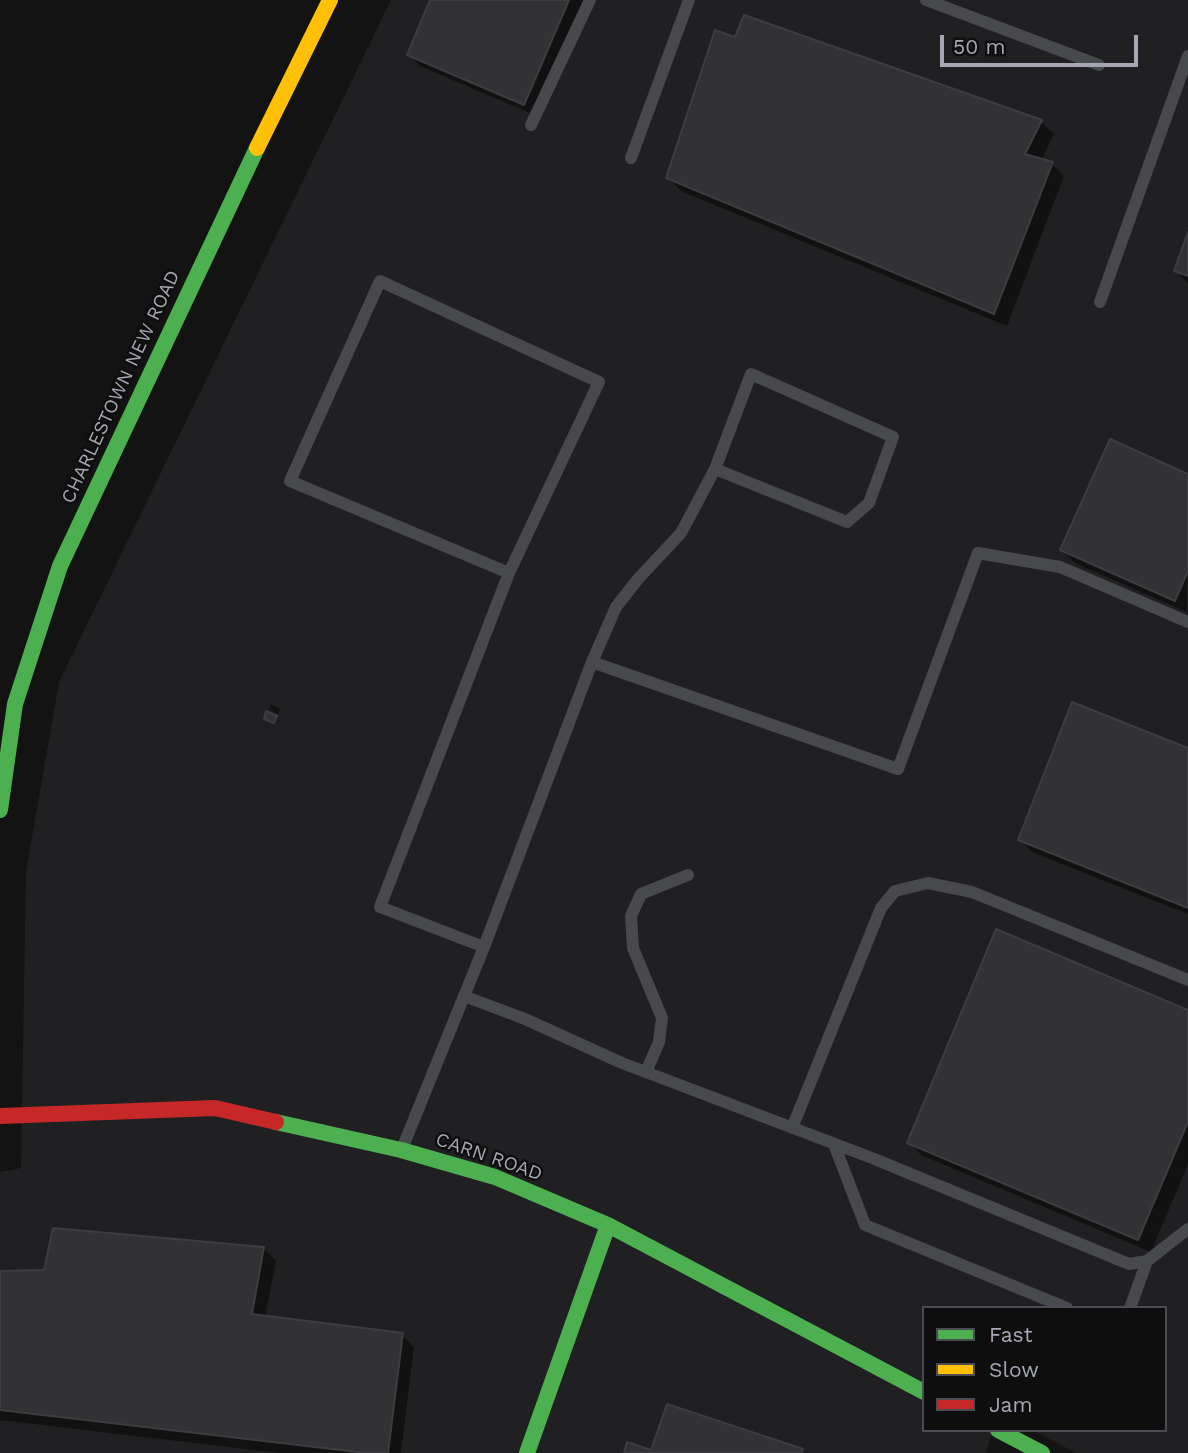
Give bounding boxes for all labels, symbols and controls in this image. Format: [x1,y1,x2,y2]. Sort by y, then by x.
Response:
scale bar [943,21,1141,65]
text: 50 m [953,34,1005,59]
street label: CHARLESTOWN NEW ROAD [57,267,185,507]
street label: CARN ROAD [433,1128,545,1186]
legend [922,1306,1167,1432]
text: Fast [989,1322,1033,1347]
text: Slow [989,1357,1039,1382]
text: Jam [989,1392,1032,1417]

